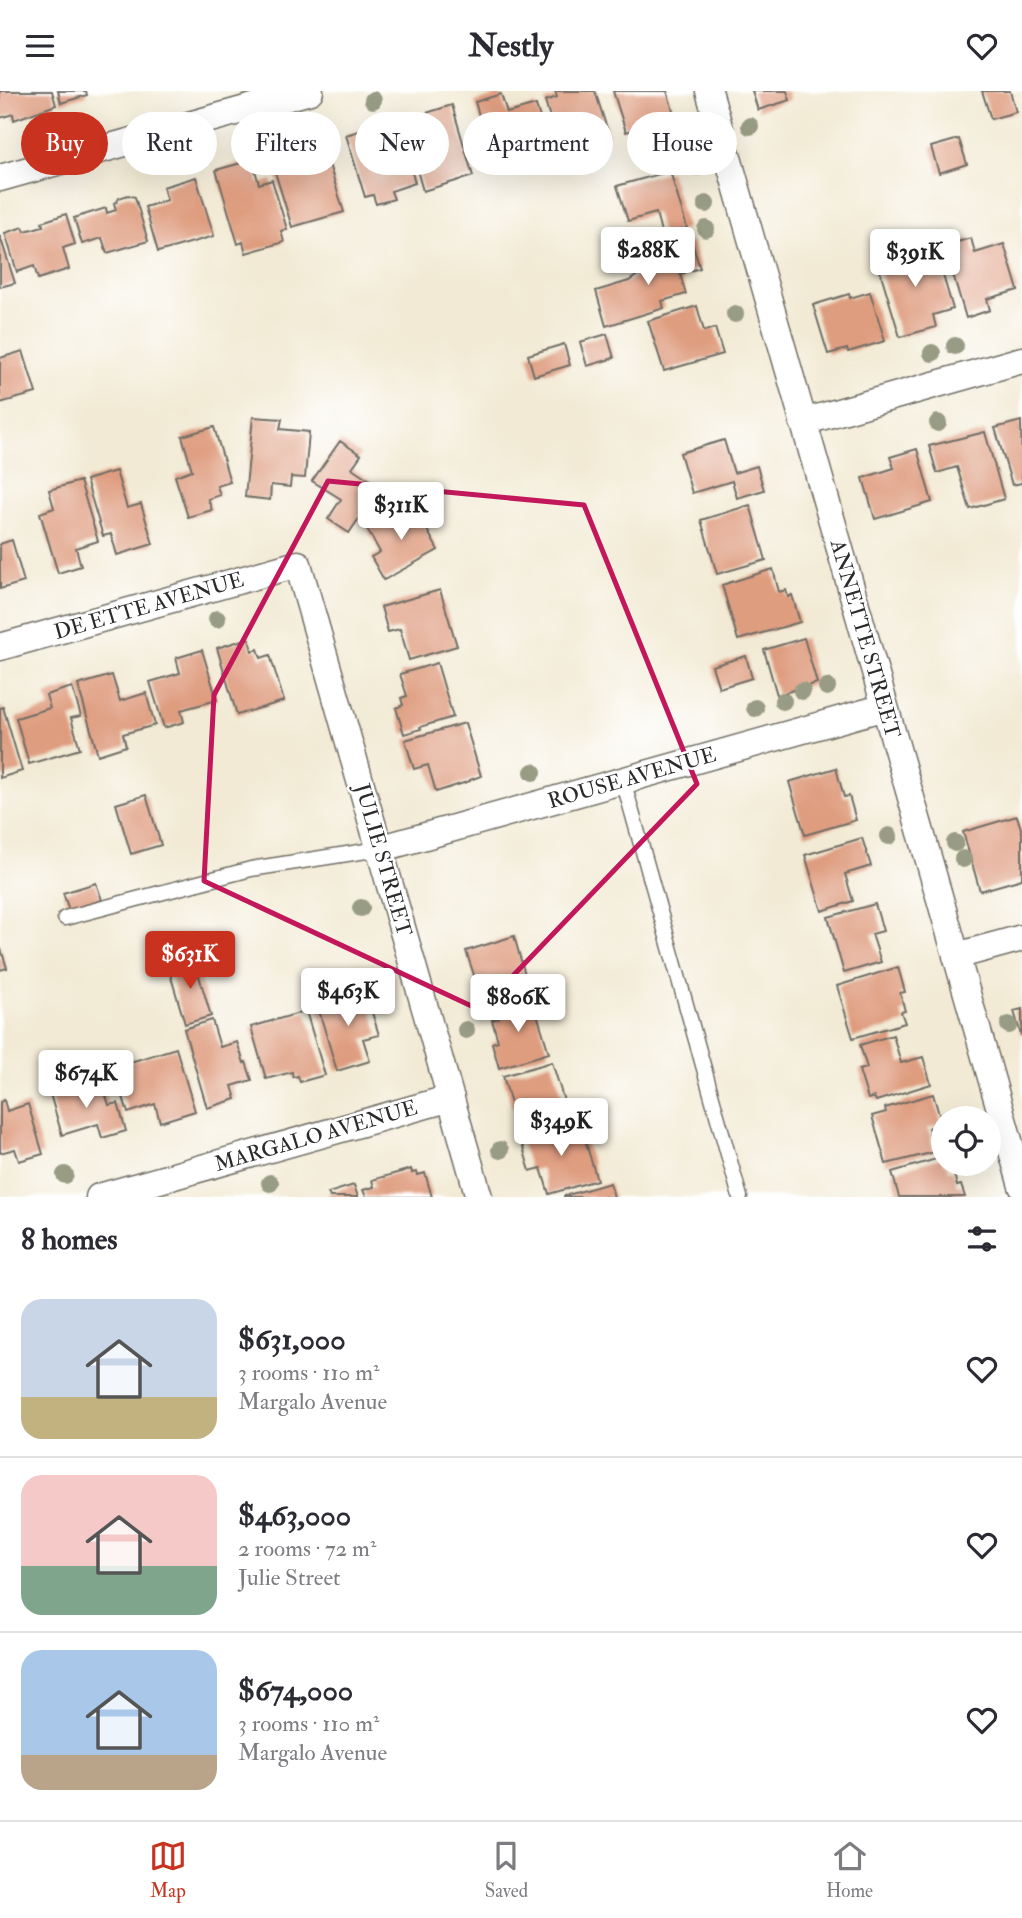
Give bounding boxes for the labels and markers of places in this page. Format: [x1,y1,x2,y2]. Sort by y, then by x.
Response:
pin: $288K [599,227,697,287]
pin: $391K [866,229,964,289]
pin: $311K [352,483,450,542]
pin: $631K [141,932,239,991]
pin: $463K [299,969,397,1028]
pin: $806K [469,975,567,1034]
pin: $674K [37,1051,135,1110]
pin: $349K [512,1098,610,1158]

